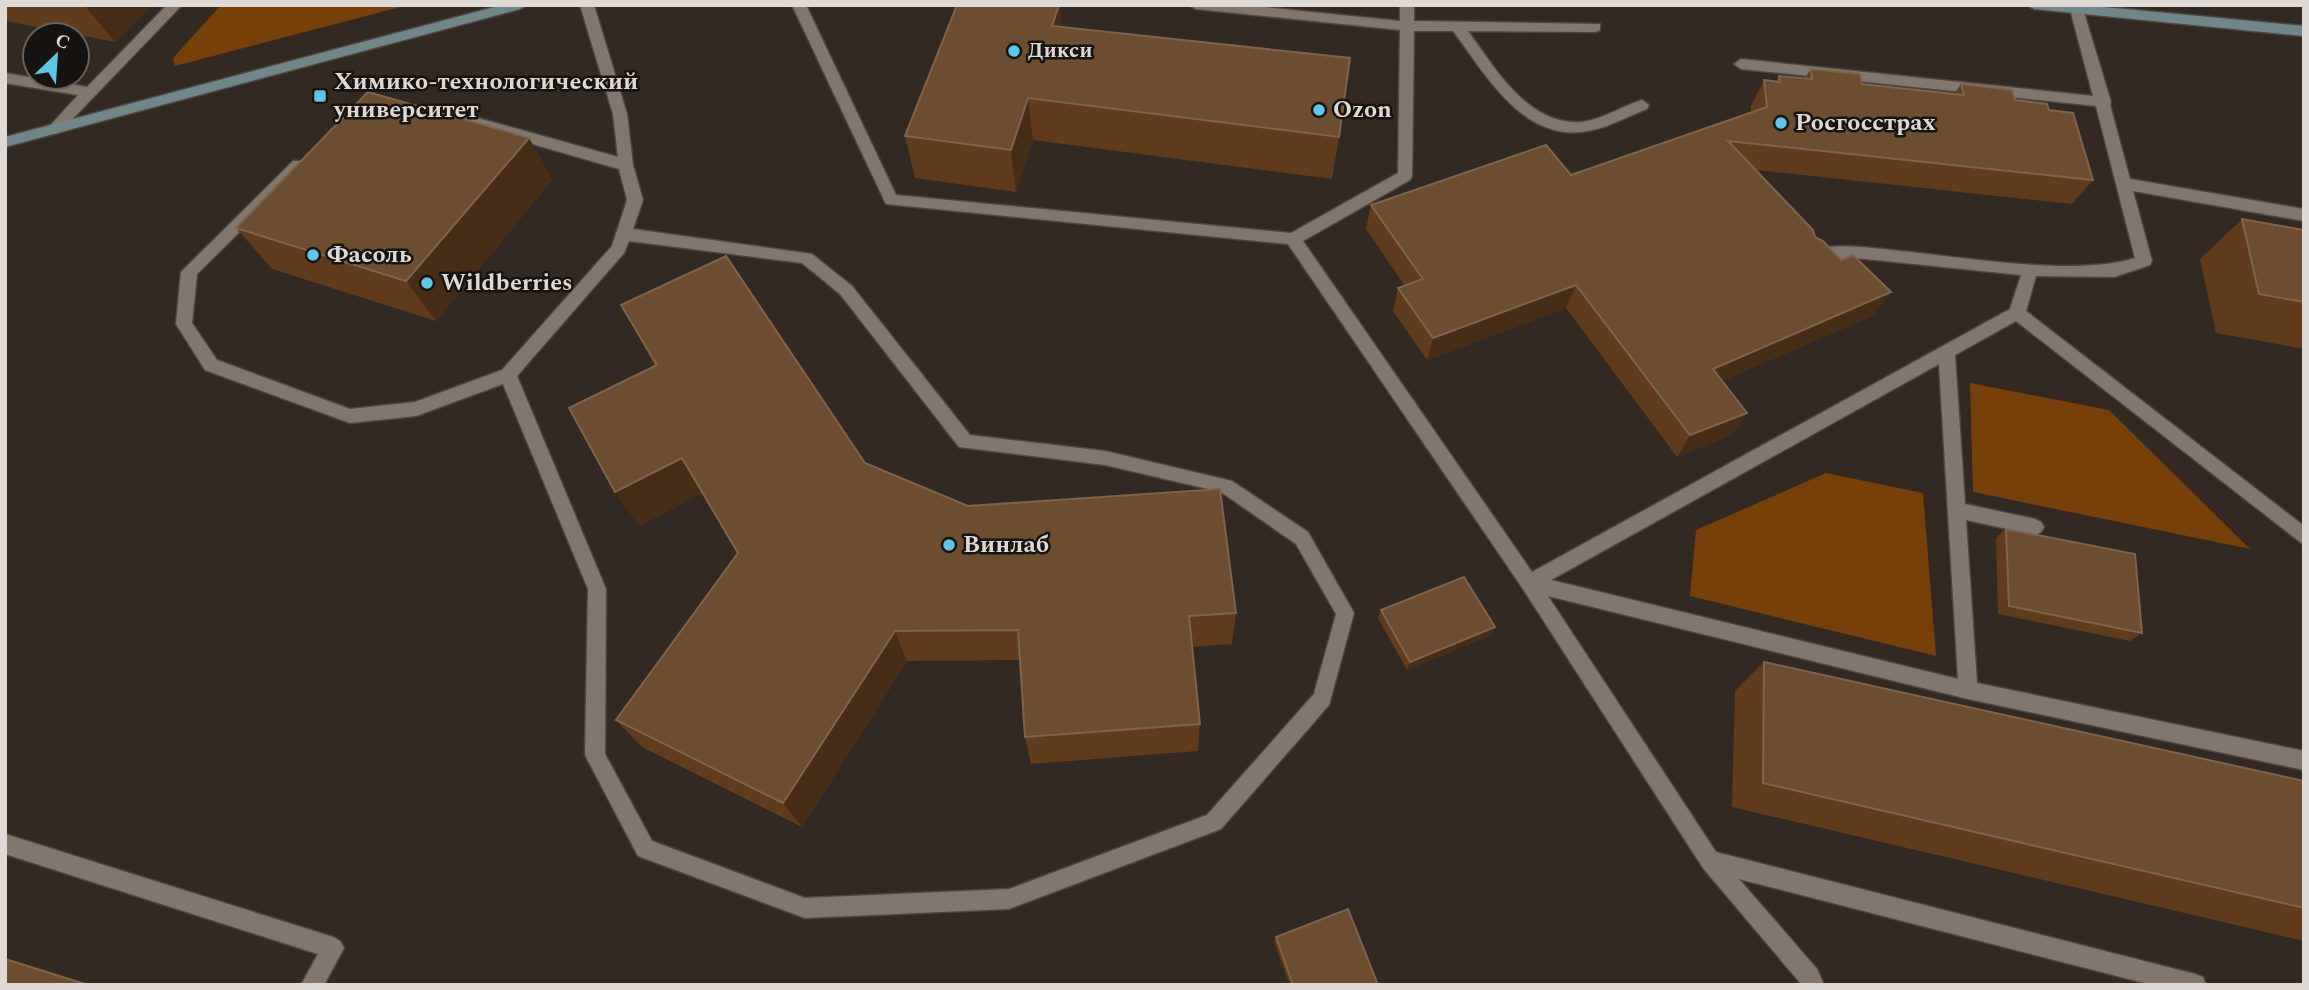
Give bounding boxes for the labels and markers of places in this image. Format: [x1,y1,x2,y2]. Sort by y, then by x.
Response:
place label: Дикси [1028,35,1093,67]
marker: Дикси [1006,43,1022,59]
place label: Химико-технологический университет [333,64,638,128]
marker: Химико-технологический университет [312,88,328,104]
place label: Ozon [1333,92,1392,128]
marker: Ozon [1311,102,1327,118]
place label: Росгосстрах [1795,105,1936,141]
marker: Росгосстрах [1773,115,1789,131]
place label: Фасоль [327,237,412,273]
marker: Фасоль [305,247,321,263]
place label: Wildberries [441,265,573,301]
marker: Wildberries [419,275,435,291]
place label: Винлаб [963,527,1049,563]
marker: Винлаб [941,537,957,553]

